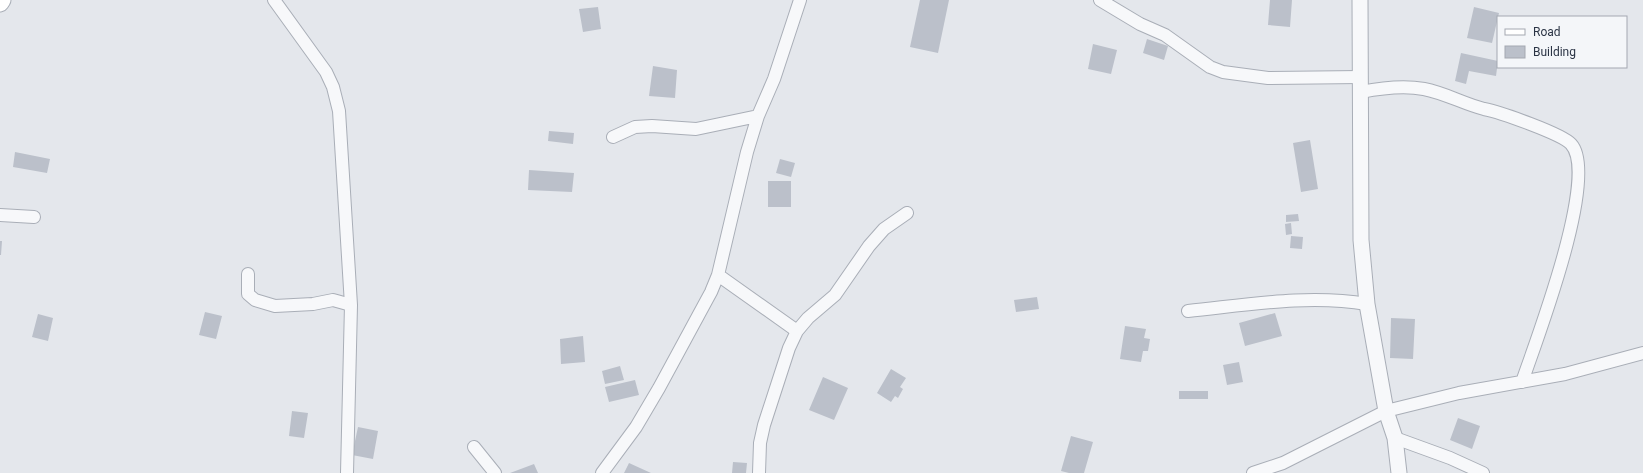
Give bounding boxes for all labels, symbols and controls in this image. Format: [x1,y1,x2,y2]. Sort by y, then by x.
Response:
legend [1497,16,1627,68]
text: Road [1533,25,1561,39]
text: Building [1533,45,1576,59]

